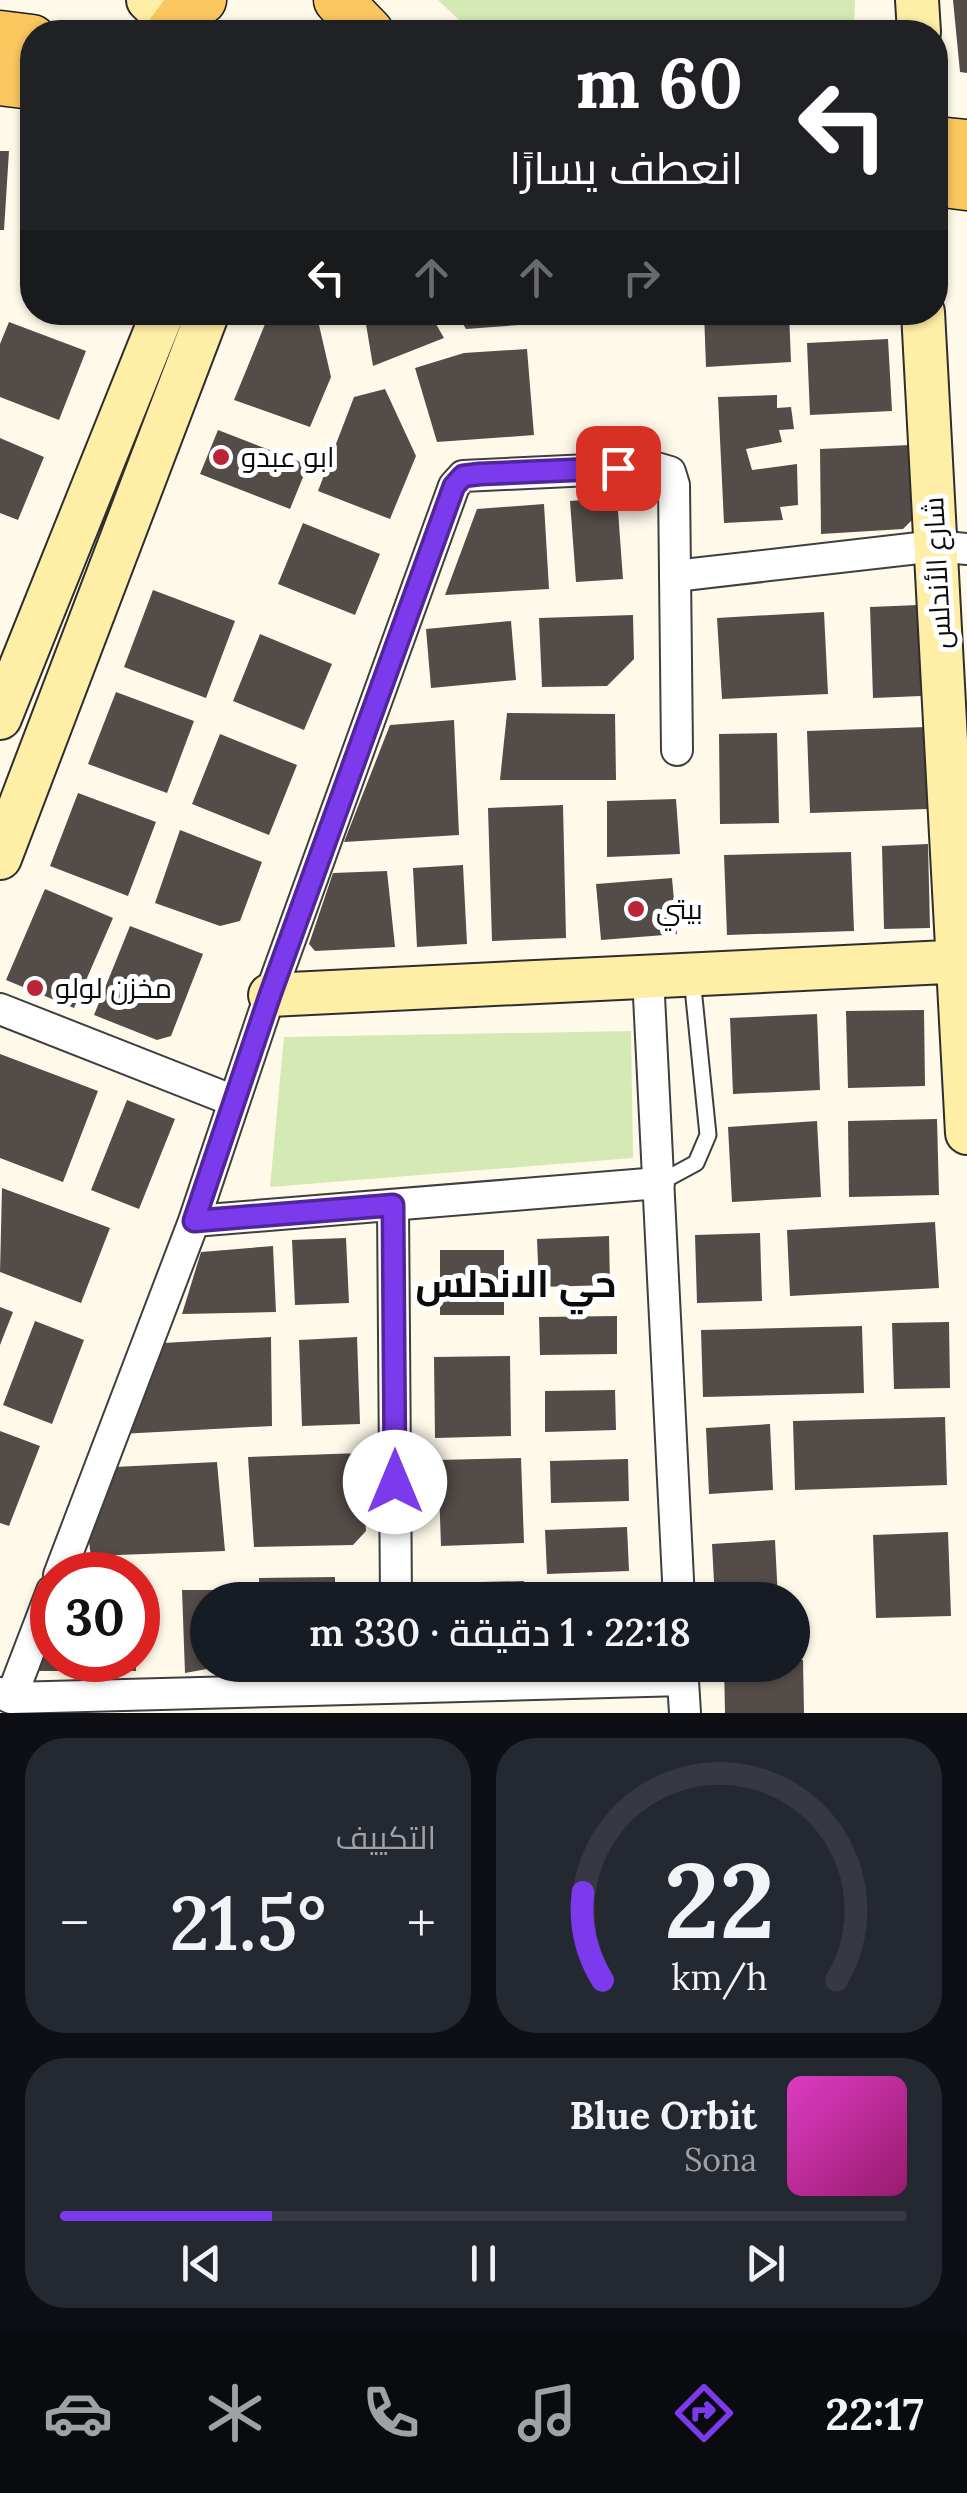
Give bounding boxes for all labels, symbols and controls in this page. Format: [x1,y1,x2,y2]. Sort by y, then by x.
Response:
text: 60 m [575,38,743,127]
icon: left [778,60,908,190]
text: انعطف يسارًا [509,139,743,196]
icon: left [299,250,354,305]
icon: ahead [404,250,459,305]
icon: ahead [509,250,564,305]
icon: right [614,250,669,305]
pin [576,426,661,511]
place label: ابو عبدو [241,439,335,475]
icon: arrive [591,441,646,496]
marker: ابو عبدو [210,446,232,468]
street label: شارع الأندلس [915,496,960,650]
place label: بيتي [656,891,703,931]
marker: بيتي [625,898,647,920]
place label: مخزن لولو [55,970,172,1006]
marker: مخزن لولو [24,977,46,999]
district label: حي الاندلس [416,1259,616,1315]
position arrow [343,1430,447,1534]
speed limit sign: 30 [30,1552,160,1682]
text: 22:18 · 1 دقيقة · 330 m [309,1608,691,1656]
text: التكييف [336,1817,436,1858]
text: 22 [664,1833,774,1966]
text: 21.5° [169,1875,327,1971]
text: − [60,1888,89,1958]
text: + [407,1888,436,1958]
text: km/h [671,1954,767,2000]
text: Blue Orbit [570,2091,757,2139]
text: Sona [684,2139,757,2180]
icon: previous [174,2236,229,2291]
icon: pause [456,2236,511,2291]
icon: next [738,2236,793,2291]
icon: car [43,2378,113,2448]
icon: climate [200,2378,270,2448]
icon: phone [356,2378,426,2448]
icon: music [512,2378,582,2448]
icon: directions [669,2378,739,2448]
text: 22:17 [825,2385,924,2442]

